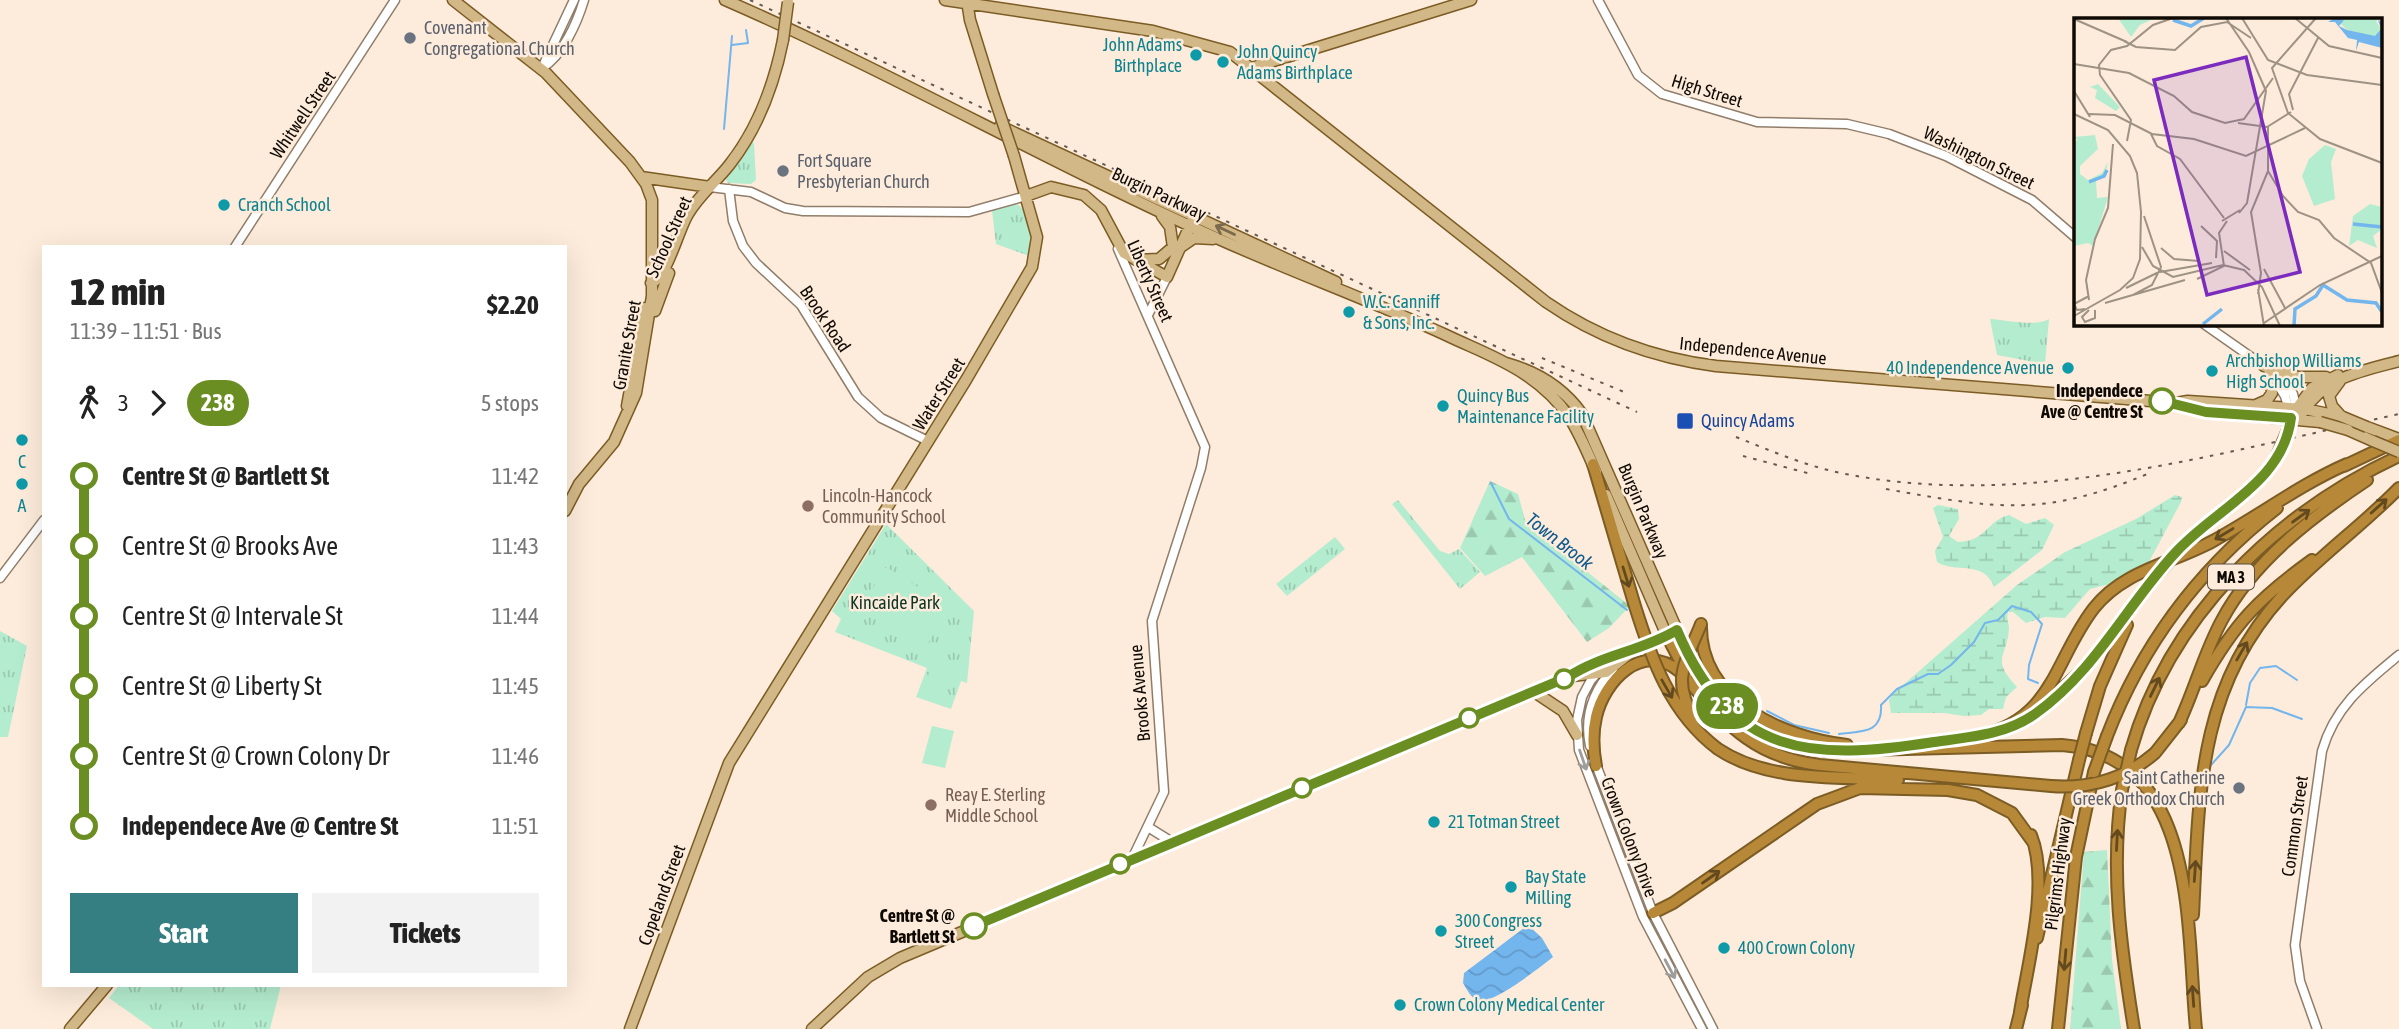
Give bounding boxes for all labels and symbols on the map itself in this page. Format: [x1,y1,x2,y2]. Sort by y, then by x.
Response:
place label: Covenant Congregational Church [424,17,575,59]
inset map [2074,18,2382,326]
marker: Covenant Congregational Church [402,30,418,46]
place label: John Adams Birthplace [1103,34,1182,76]
place label: John Quincy Adams Birthplace [1237,41,1353,83]
marker: John Adams Birthplace [1188,47,1204,63]
marker: John Quincy Adams Birthplace [1215,54,1231,70]
street label: Whitwell Street [266,67,340,163]
street label: High Street [1669,70,1745,111]
street label: Washington Street [1920,122,2038,193]
place label: Fort Square Presbyterian Church [797,150,930,192]
marker: Fort Square Presbyterian Church [775,163,791,179]
street label: Burgin Parkway [1109,163,1210,225]
street label: School Street [641,193,696,281]
place label: Cranch School [238,194,331,215]
marker: Cranch School [216,197,232,213]
one-way arrow [1215,223,1236,236]
street label: Liberty Street [1123,237,1178,325]
street label: Brook Road [796,282,855,356]
place label: W.C. Canniff & Sons, Inc. [1363,291,1440,333]
street label: Granite Street [608,298,645,391]
marker: W.C. Canniff & Sons, Inc. [1341,304,1357,320]
street label: Independence Avenue [1678,332,1828,369]
place label: Archbishop Williams High School [2226,350,2361,392]
street label: Water Street [908,354,969,434]
place label: 40 Independence Avenue [1887,357,2054,378]
marker: 40 Independence Avenue [2060,360,2076,376]
marker: Archbishop Williams High School [2204,363,2220,379]
place label: Independece Ave @ Centre St [2040,380,2144,422]
place label: Quincy Bus Maintenance Facility [1457,385,1594,427]
marker: Independece Ave @ Centre St [2149,388,2175,414]
marker: Quincy Bus Maintenance Facility [1435,398,1451,414]
place label: Quincy Adams [1701,410,1795,431]
marker: Quincy Adams [1675,411,1695,431]
marker: C [14,432,30,448]
place label: C [18,451,26,472]
street label: Burgin Parkway [1614,460,1673,562]
marker: A [14,476,30,492]
place label: Lincoln-Hancock Community School [822,485,946,527]
place label: A [18,495,27,516]
marker: Lincoln-Hancock Community School [800,498,816,514]
one-way arrow [2370,498,2387,515]
water label: Town Brook [1522,508,1599,574]
one-way arrow [2291,508,2310,523]
one-way arrow [2215,528,2235,542]
road number: MA 3 [2208,564,2254,590]
one-way arrow [1621,565,1634,587]
park label: Kincaide Park [850,592,940,613]
one-way arrow [2235,641,2249,661]
street label: Brooks Avenue [1125,644,1154,742]
unlabelled marker [1554,669,1574,689]
one-way arrow [2149,677,2162,698]
one-way arrow [1661,678,1674,699]
line badge: 238 [1687,683,1767,729]
unlabelled marker [1459,708,1479,728]
one-way arrow [1578,748,1590,770]
place label: Saint Catherine Greek Orthodox Church [2073,767,2225,809]
street label: Crown Colony Drive [1597,774,1662,900]
street label: Common Street [2277,774,2312,878]
unlabelled marker [1292,778,1312,798]
marker: Saint Catherine Greek Orthodox Church [2231,780,2247,796]
place label: Reay E. Sterling Middle School [945,784,1045,826]
marker: Reay E. Sterling Middle School [923,797,939,813]
place label: 21 Totman Street [1448,811,1560,832]
marker: 21 Totman Street [1426,814,1442,830]
street label: Pilgrims Highway [2040,816,2075,932]
one-way arrow [2110,829,2123,852]
street label: Copeland Street [634,842,689,948]
unlabelled marker [1110,854,1130,874]
one-way arrow [2189,859,2202,882]
place label: Bay State Milling [1525,866,1586,908]
one-way arrow [1701,870,1720,884]
marker: Bay State Milling [1503,879,1519,895]
place label: Centre St @ Bartlett St [880,905,956,947]
place label: 300 Congress Street [1455,910,1542,952]
marker: Centre St @ Bartlett St [961,913,987,939]
marker: 300 Congress Street [1433,923,1449,939]
place label: 400 Crown Colony [1738,937,1855,958]
marker: 400 Crown Colony [1716,940,1732,956]
one-way arrow [2058,948,2071,971]
one-way arrow [1664,958,1678,979]
one-way arrow [2187,985,2200,1008]
place label: Crown Colony Medical Center [1414,994,1605,1015]
marker: Crown Colony Medical Center [1392,997,1408,1013]

